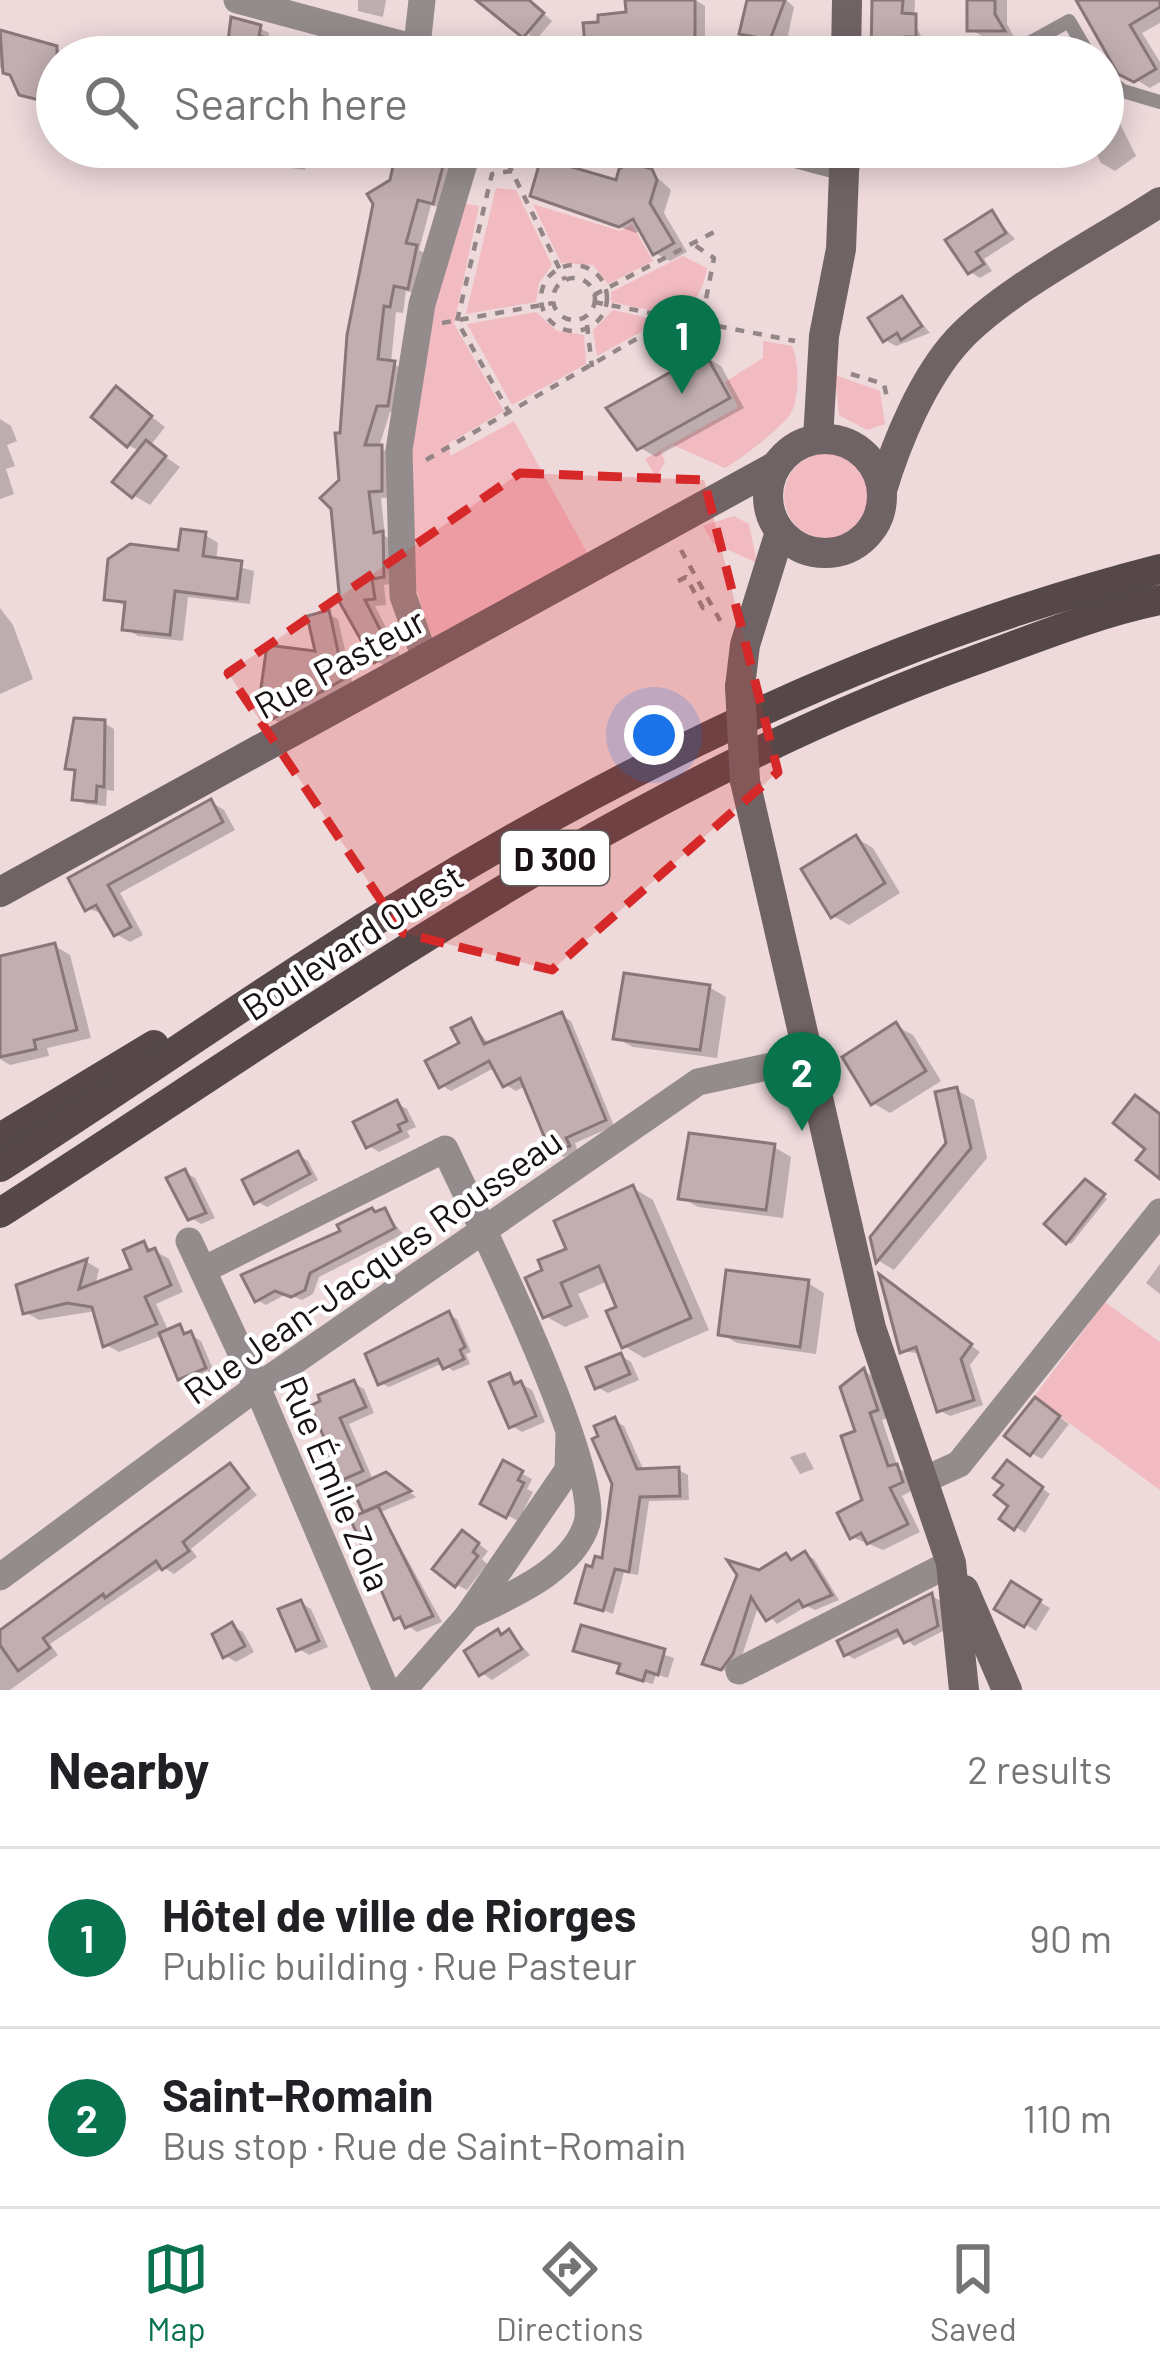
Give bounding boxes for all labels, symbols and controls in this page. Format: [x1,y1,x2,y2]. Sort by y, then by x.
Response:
search box [36,36,1124,168]
icon: search [78,69,144,135]
text: Search here [174,75,408,129]
pin: 1 [643,295,721,394]
street label: Rue Pasteur [246,597,432,727]
your location [624,705,684,765]
road number: D 300 [501,831,609,885]
street label: Boulevard Ouest [234,854,470,1028]
pin: 2 [763,1032,841,1131]
street label: Rue Jean-Jacques Rousseau [175,1118,569,1412]
street label: Rue Émile Zola [272,1369,402,1597]
text: Nearby [48,1738,209,1799]
text: 2 results [967,1745,1112,1792]
text: Hôtel de ville de Riorges [162,1887,636,1941]
text: 1 [80,1914,94,1961]
text: 90 m [1030,1914,1112,1961]
text: Public building · Rue Pasteur [162,1941,637,1988]
text: Saint-Romain [162,2067,433,2121]
text: 2 [76,2094,98,2141]
text: 110 m [1022,2094,1112,2141]
text: Bus stop · Rue de Saint-Romain [162,2121,686,2168]
tab: Map [143,2236,209,2348]
tab: Directions [496,2236,643,2348]
tab: Saved [930,2236,1017,2348]

